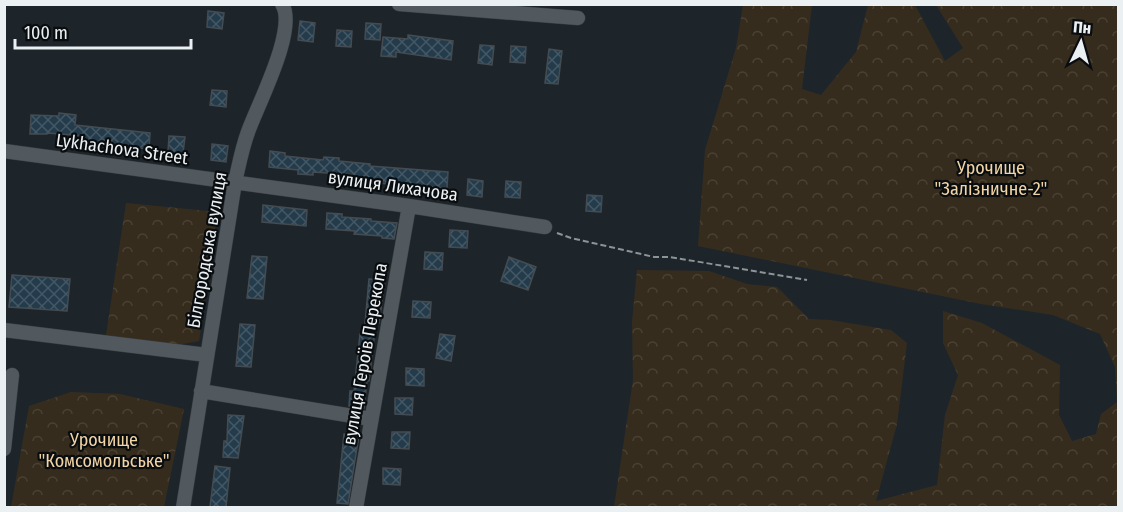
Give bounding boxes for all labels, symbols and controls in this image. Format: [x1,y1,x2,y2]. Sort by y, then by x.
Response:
scale bar [15,12,190,50]
north arrow [1051,12,1111,72]
text: Пн [1072,17,1092,38]
text: 100 m [24,22,68,44]
street label: Lykhachova Street [55,129,190,169]
park label: Урочище "Залізничне-2" [935,157,1047,200]
street label: вулиця Лихачова [327,166,460,206]
street label: Білгородська вулиця [182,170,232,330]
street label: вулиця Героїв Перекопа [338,261,392,447]
park label: Урочище "Комсомольське" [38,429,170,472]

